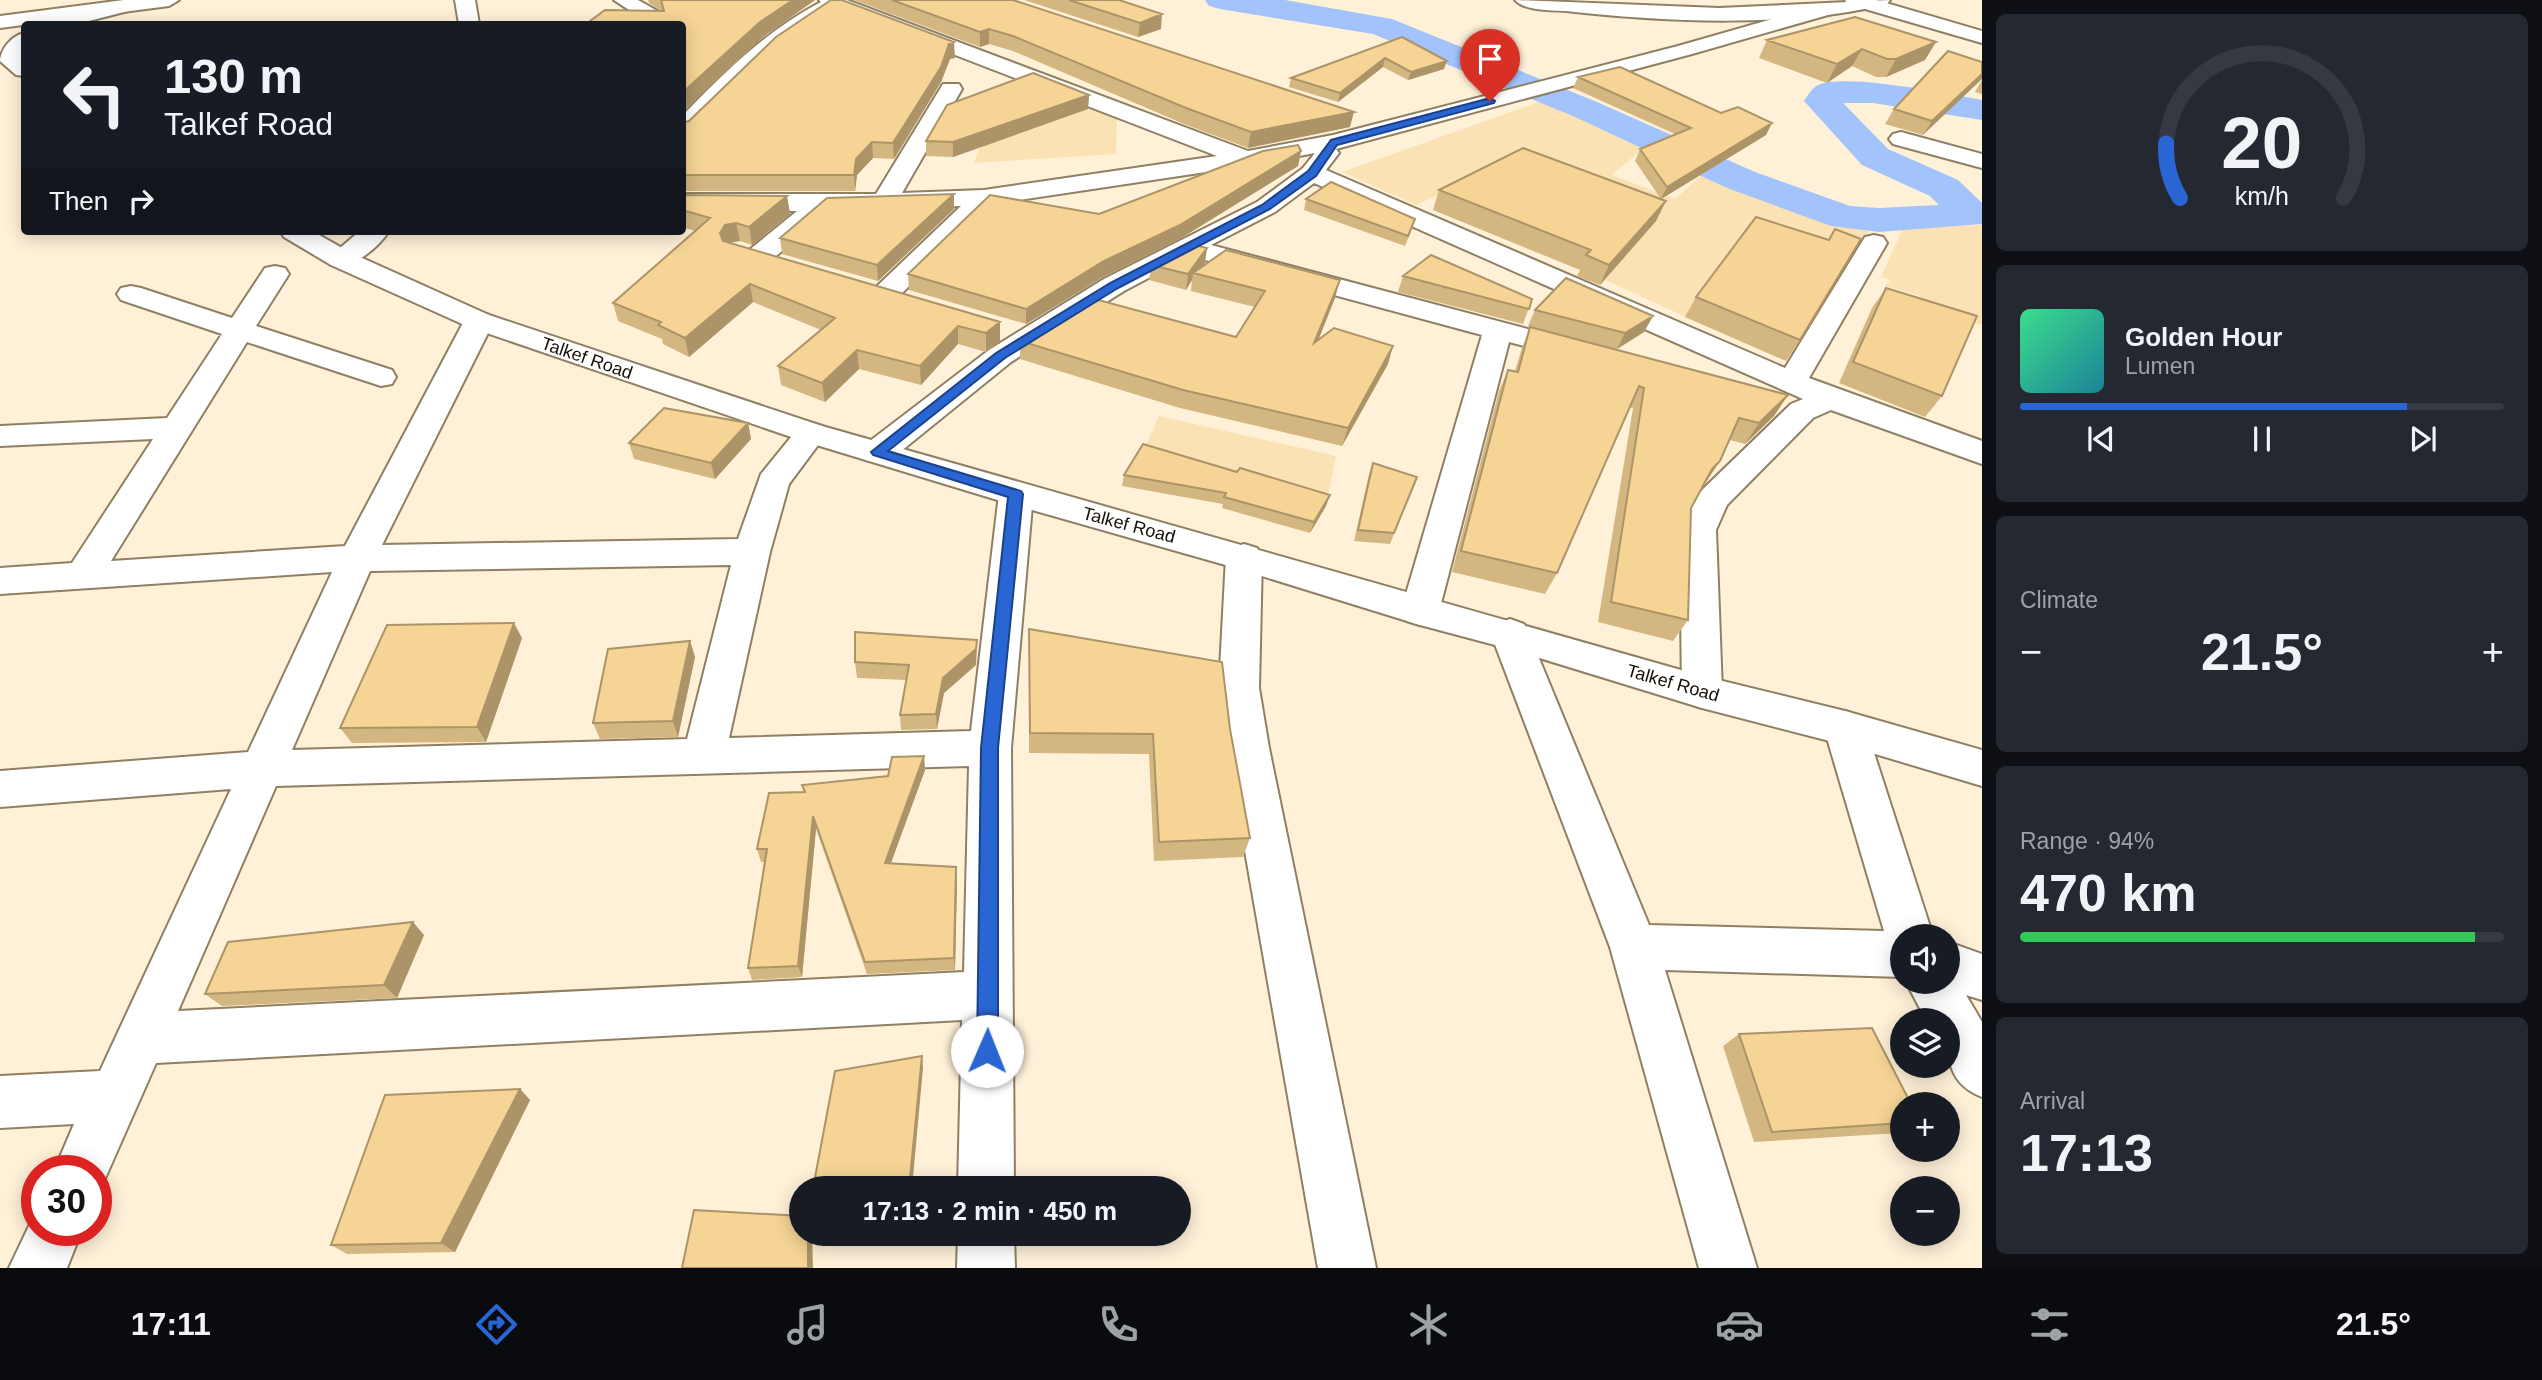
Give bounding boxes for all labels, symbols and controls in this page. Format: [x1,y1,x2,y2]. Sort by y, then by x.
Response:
pin [1460,29,1520,101]
icon: arrive [1471,40,1509,78]
icon: left [49,49,140,140]
text: 130 m [164,49,303,103]
text: 20 [2222,103,2302,184]
text: Talkef Road [164,106,333,142]
icon: right [122,182,160,220]
text: km/h [2235,182,2289,210]
text: Then [49,186,108,216]
text: Golden Hour [2125,322,2282,352]
street label: Talkef Road [539,333,635,383]
text: Lumen [2125,353,2195,379]
icon: previous [2082,420,2120,458]
icon: pause [2243,420,2281,458]
icon: next [2404,420,2442,458]
street label: Talkef Road [1081,503,1177,547]
text: Climate [2020,587,2098,613]
text: 21.5° [2201,623,2323,681]
text: − [2020,631,2042,673]
text: + [2482,631,2504,673]
street label: Talkef Road [1625,660,1721,706]
text: Range · 94% [2020,828,2154,854]
text: 470 km [2020,864,2196,922]
map controls [1890,924,1960,1246]
button: sound [1890,924,1960,994]
button: layers [1890,1008,1960,1078]
position arrow [950,1014,1024,1088]
text: Arrival [2020,1088,2085,1114]
button: + [1890,1092,1960,1162]
text: 17:13 [2020,1124,2153,1182]
speed limit sign: 30 [21,1155,112,1246]
button: − [1890,1176,1960,1246]
text: 17:13 · 2 min · 450 m [863,1196,1117,1226]
icon: directions [472,1300,521,1349]
icon: music [783,1300,832,1349]
icon: phone [1094,1300,1143,1349]
icon: climate [1404,1300,1453,1349]
icon: car [1715,1300,1764,1349]
icon: filters [2025,1300,2074,1349]
text: 17:11 [131,1306,211,1342]
text: 21.5° [2336,1306,2411,1342]

